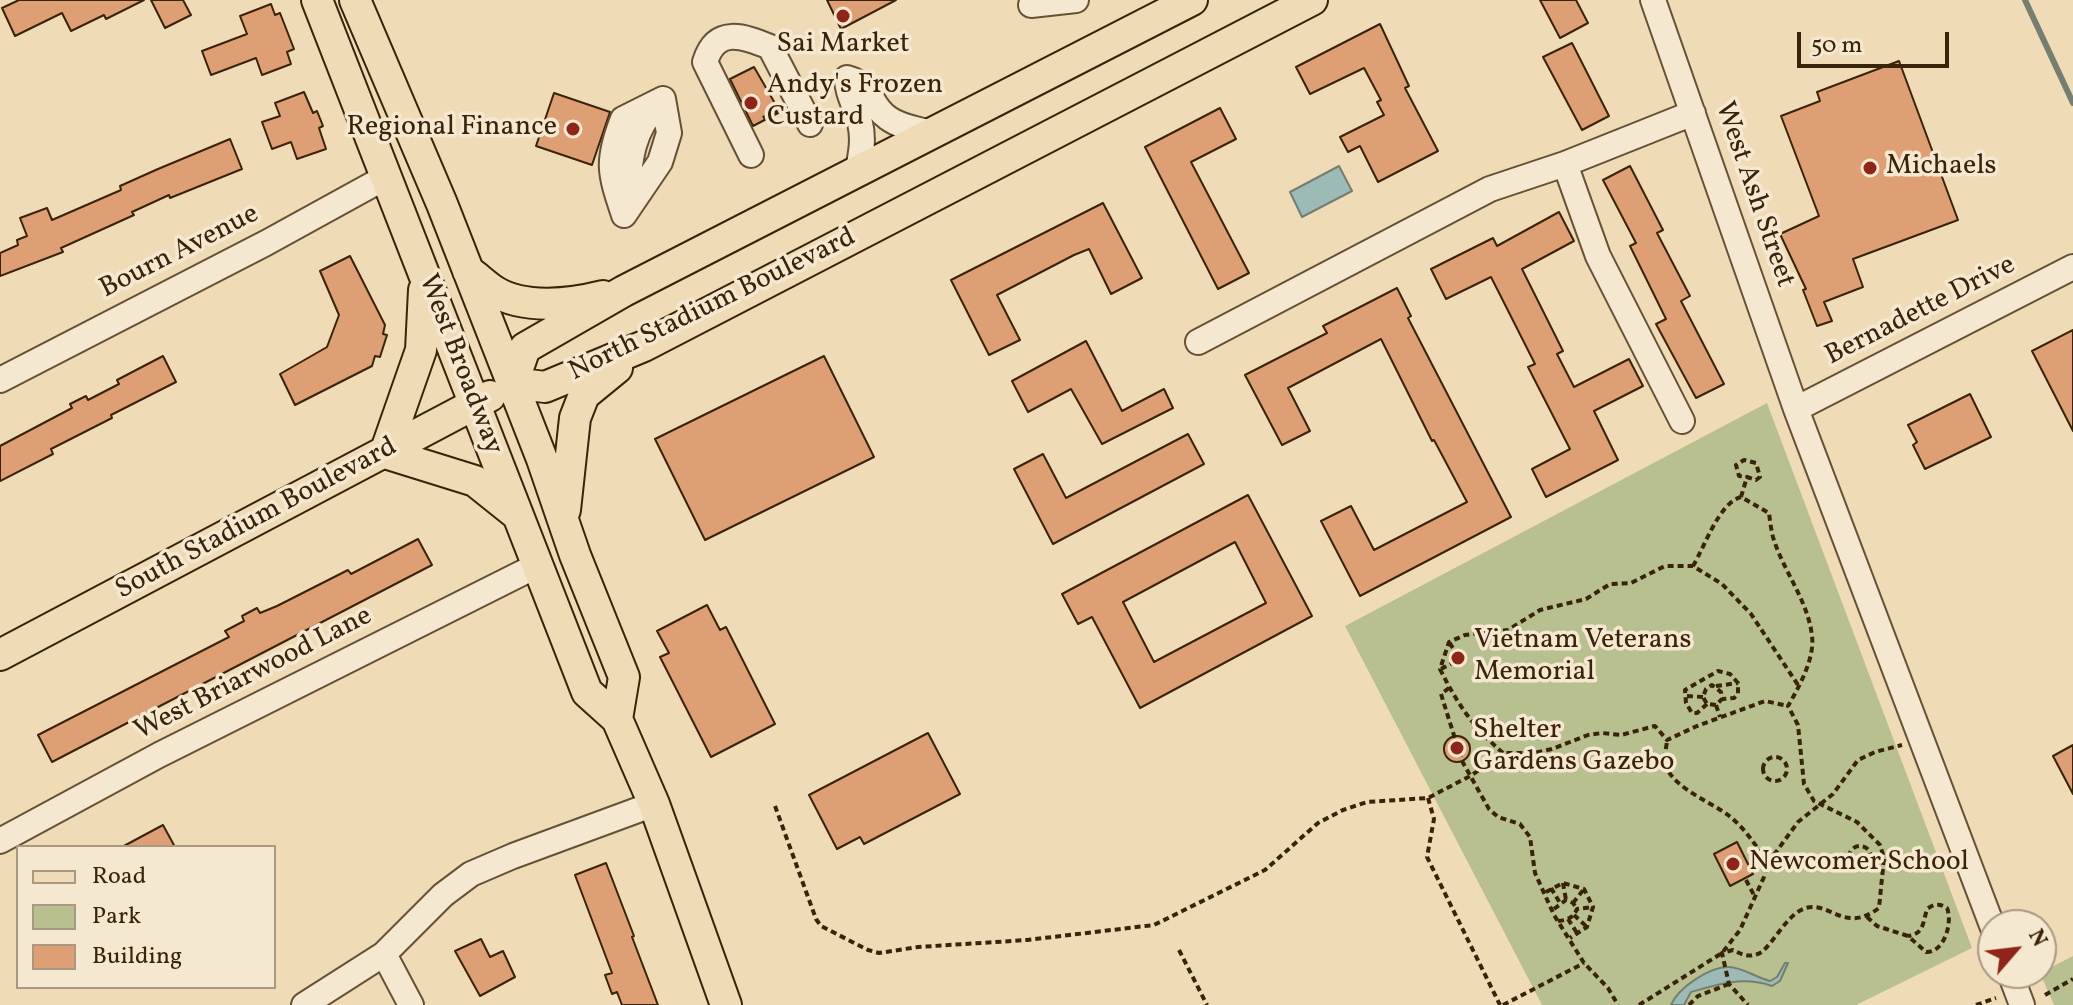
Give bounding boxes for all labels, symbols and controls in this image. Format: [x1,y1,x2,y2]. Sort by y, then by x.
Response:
marker: Sai Market [834,7,852,25]
scale bar [1801,16,1953,66]
place label: Sai Market [776,29,910,63]
text: 50 m [1811,29,1863,63]
place label: Andy's Frozen Custard [767,70,943,136]
marker: Andy's Frozen Custard [742,94,760,112]
street label: West Ash Street [1706,98,1800,292]
place label: Regional Finance [346,112,557,146]
marker: Regional Finance [564,120,582,138]
place label: Michaels [1886,151,1997,185]
marker: Michaels [1861,159,1879,177]
street label: Bourn Avenue [95,199,265,307]
street label: North Stadium Boulevard [564,222,862,390]
street label: Bernadette Drive [1820,250,2022,374]
street label: West Broadway [409,270,509,460]
street label: South Stadium Boulevard [111,432,403,608]
street label: West Briarwood Lane [130,601,378,749]
place label: Vietnam Veterans Memorial [1474,625,1691,691]
marker: Vietnam Veterans Memorial [1449,649,1467,667]
place label: Shelter Gardens Gazebo [1473,715,1674,781]
marker: Shelter Gardens Gazebo [1448,739,1466,757]
legend [16,845,276,989]
place label: Newcomer School [1749,847,1969,881]
marker: Newcomer School [1724,855,1742,873]
text: Road [92,860,146,894]
text: Park [92,900,141,934]
north arrow [1977,909,2057,989]
text: N [2019,924,2054,953]
text: Building [92,940,182,974]

